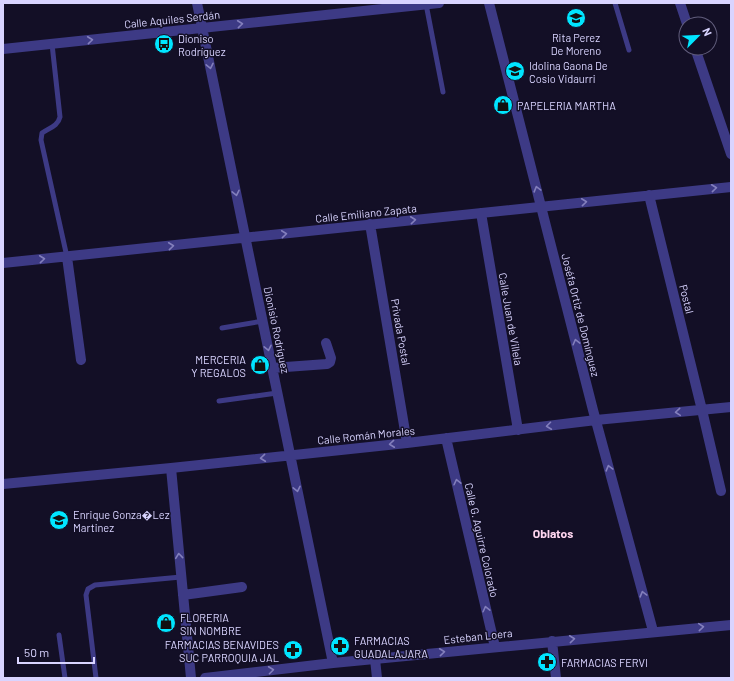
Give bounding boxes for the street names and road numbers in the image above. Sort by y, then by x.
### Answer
street label: Calle Aquiles Serdán [124,8,221,30]
street label: Calle Emiliano Zapata [315,201,417,225]
street label: Joséfa Ortiz de Domínguez [559,252,603,378]
street label: Calle Juan de Villela [496,272,526,366]
street label: Postal [677,283,697,315]
street label: Dionisio Rodríguez [261,286,293,375]
street label: Privada Postal [389,298,413,366]
street label: Calle Román Morales [317,423,415,447]
street label: Calle G. Aguirre Colorado [462,481,502,599]
street label: Esteban Loera [443,626,513,646]

